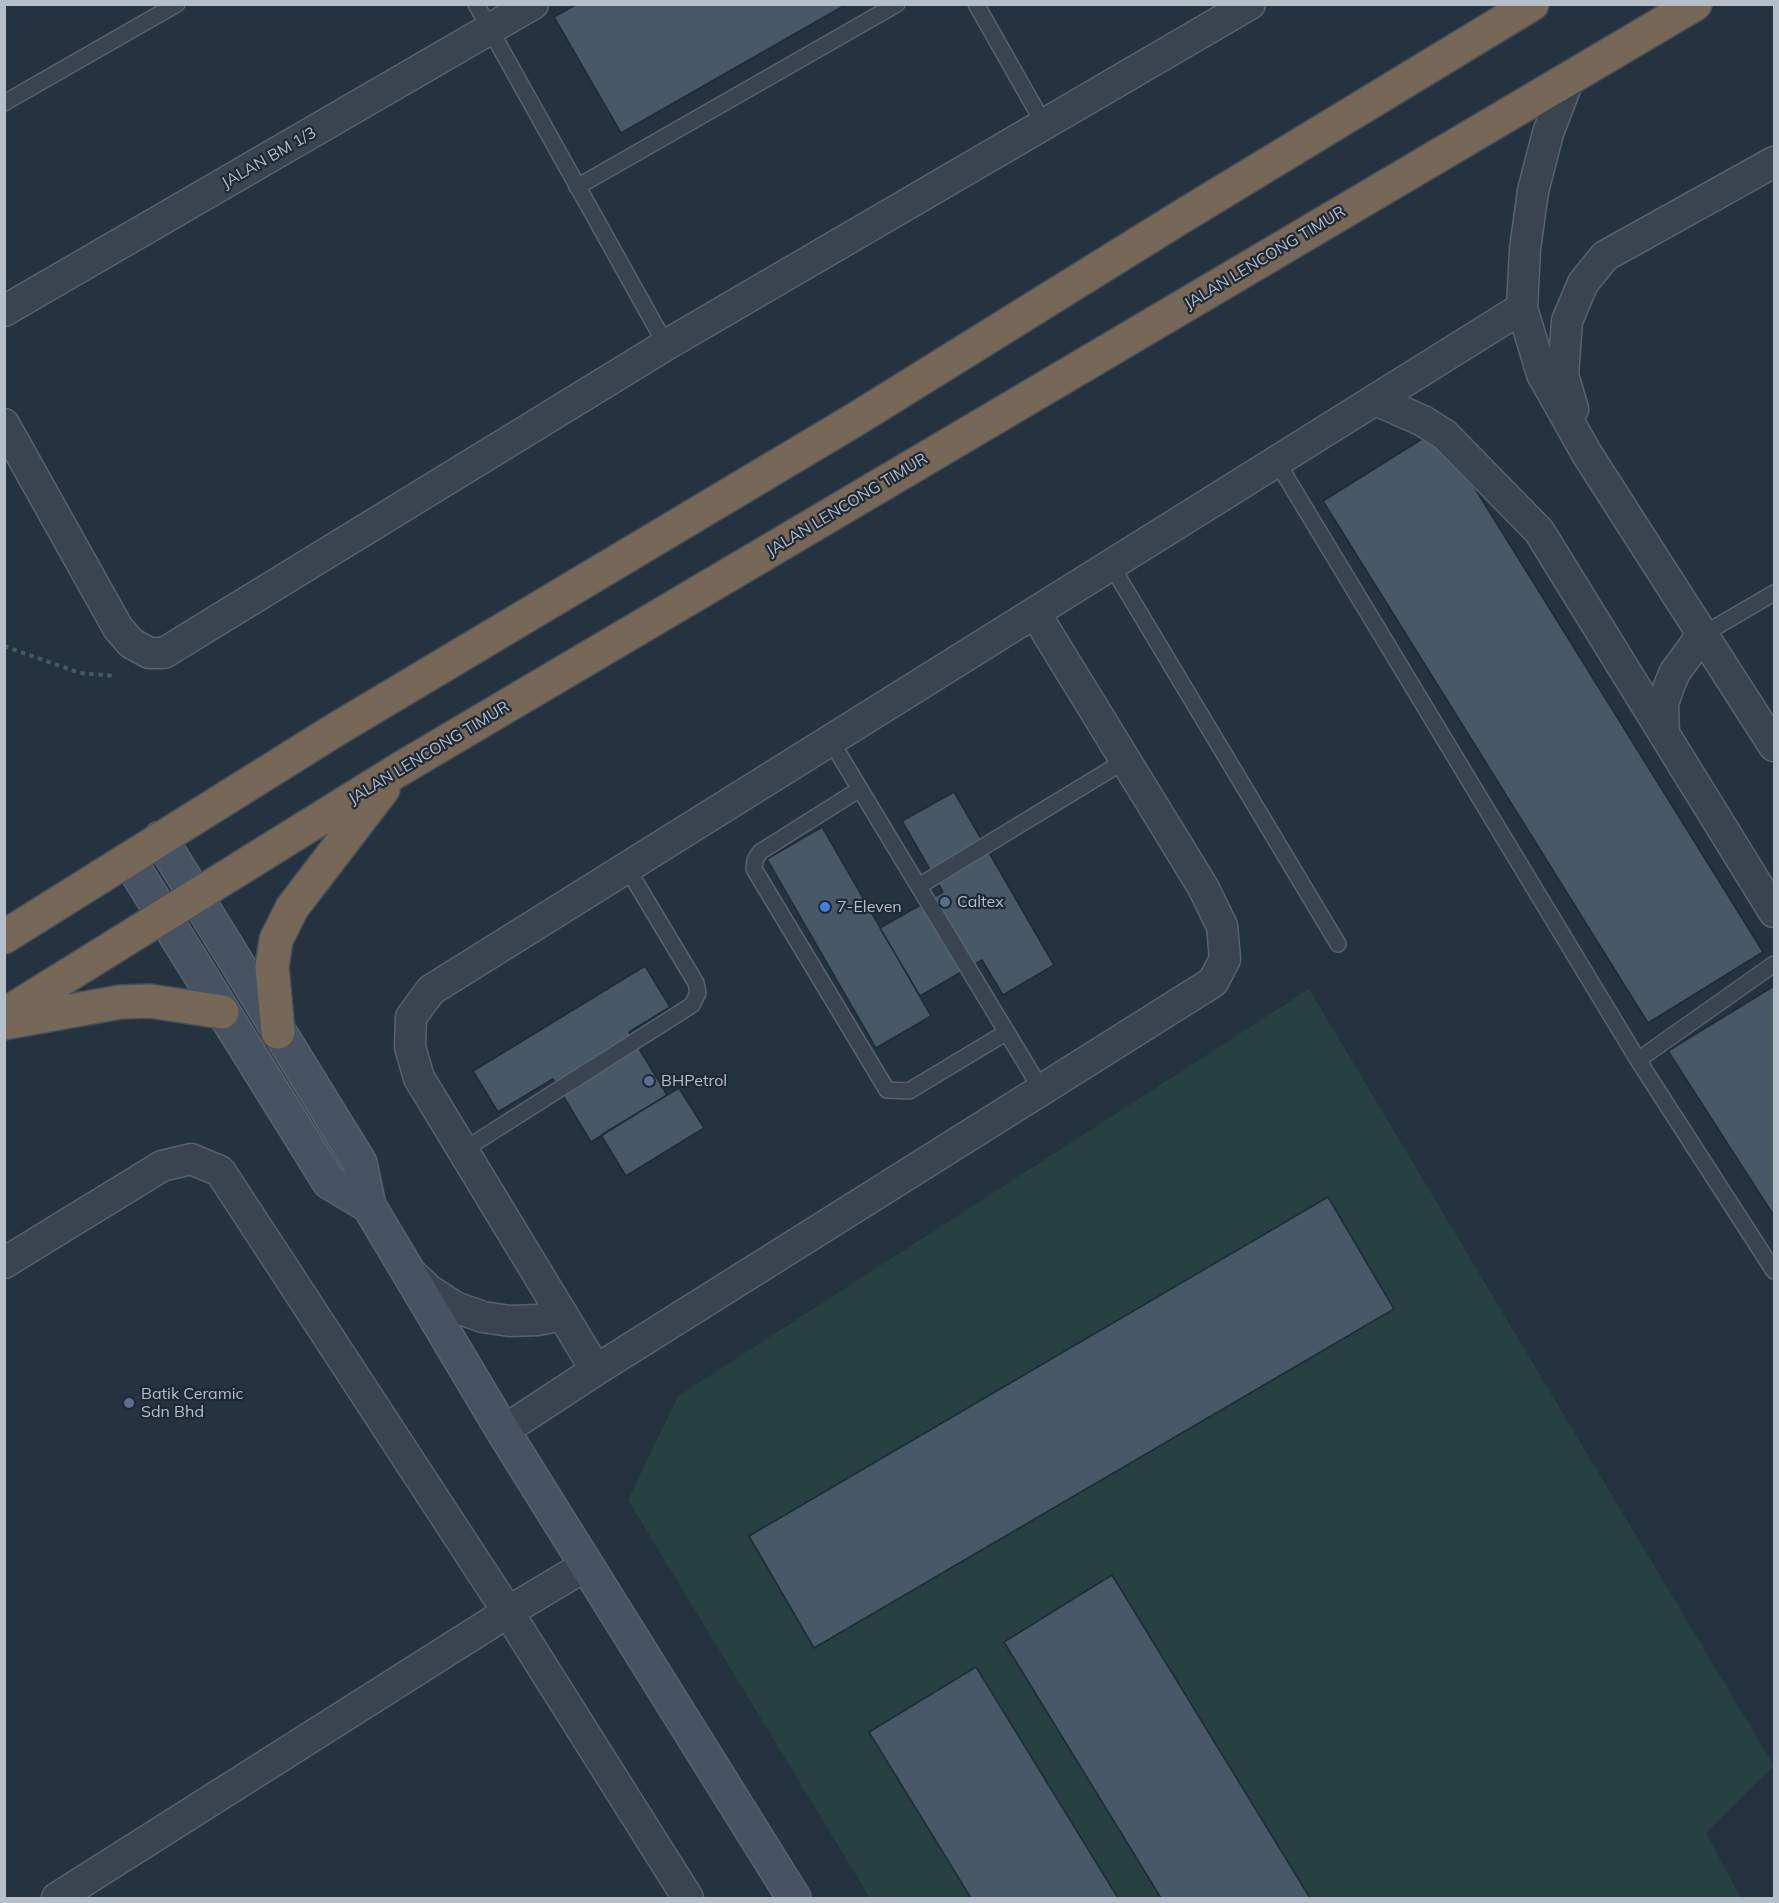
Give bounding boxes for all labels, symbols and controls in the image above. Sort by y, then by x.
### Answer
street label: JALAN BM 1/3 [218,123,320,193]
street label: JALAN LENCONG TIMUR [1181,202,1349,314]
street label: JALAN LENCONG TIMUR [763,449,931,561]
street label: JALAN LENCONG TIMUR [345,697,513,809]
place label: Caltex [957,892,1004,912]
marker: Caltex [938,895,952,909]
place label: 7-Eleven [837,897,902,917]
marker: 7-Eleven [818,900,832,914]
place label: BHPetrol [661,1071,727,1091]
marker: BHPetrol [642,1074,656,1088]
place label: Batik Ceramic Sdn Bhd [141,1384,243,1422]
marker: Batik Ceramic Sdn Bhd [122,1396,136,1410]

